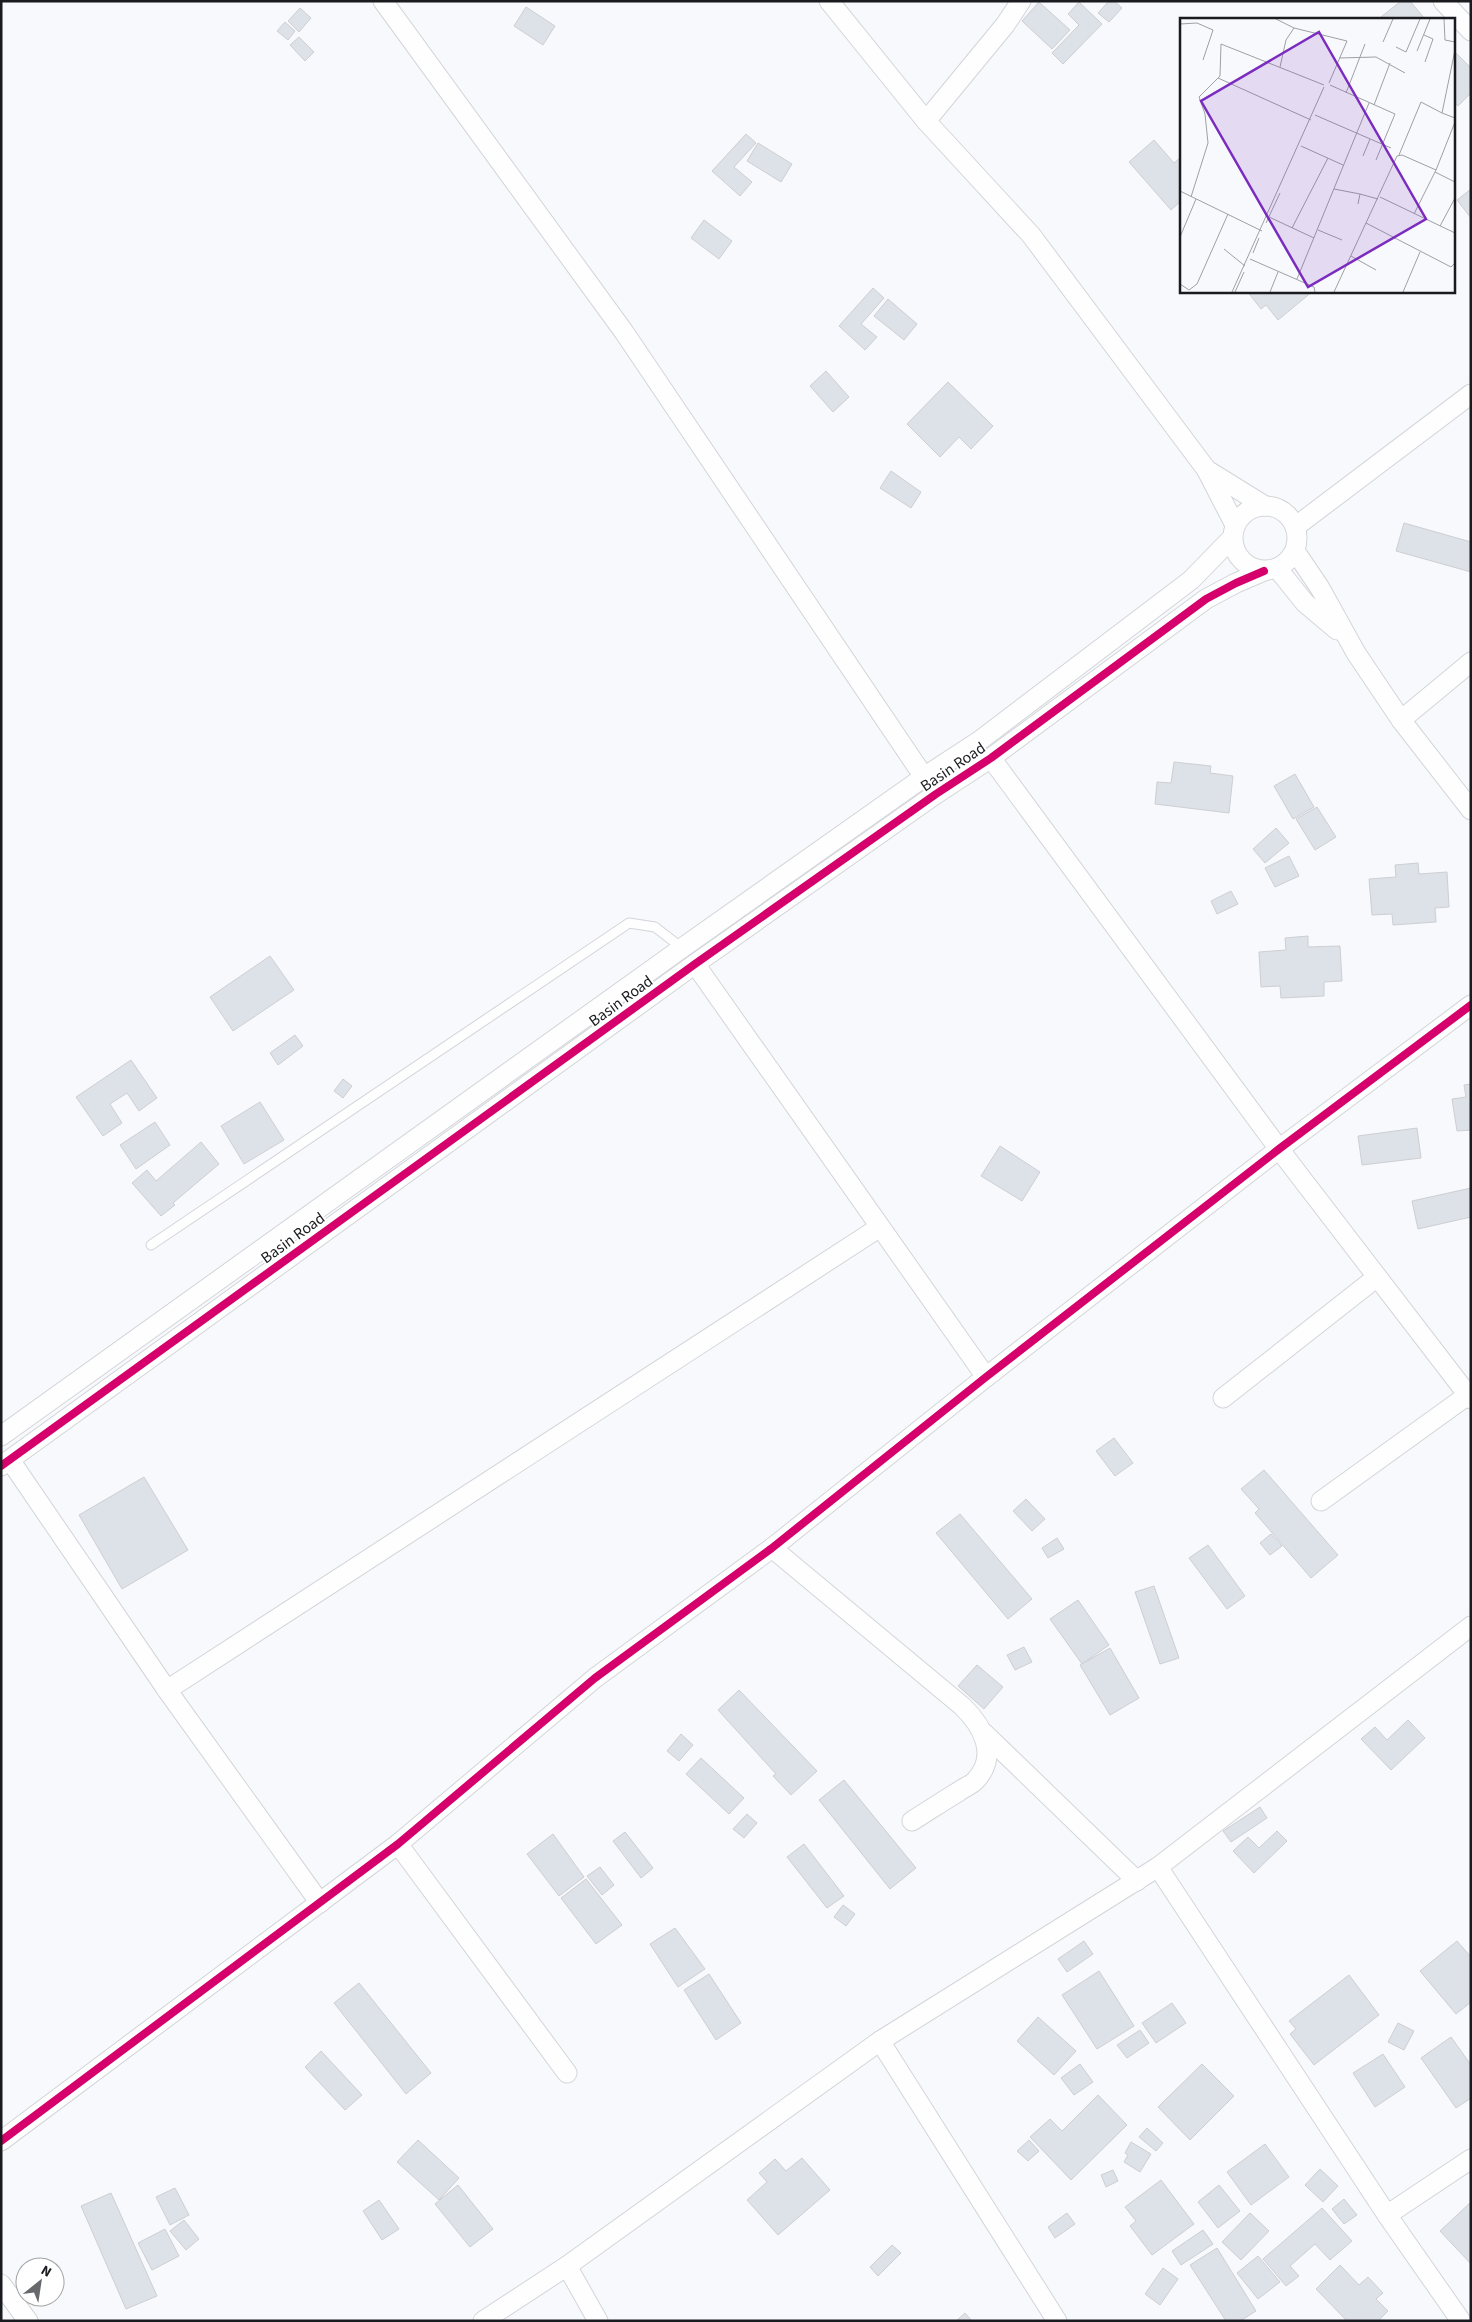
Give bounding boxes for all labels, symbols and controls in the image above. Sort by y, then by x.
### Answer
inset map [1180,18,1454,292]
street label: Basin Road [916,737,990,797]
street label: Basin Road [584,970,658,1032]
street label: Basin Road [256,1207,330,1269]
north arrow [15,2257,65,2307]
text: N [37,2261,55,2283]

